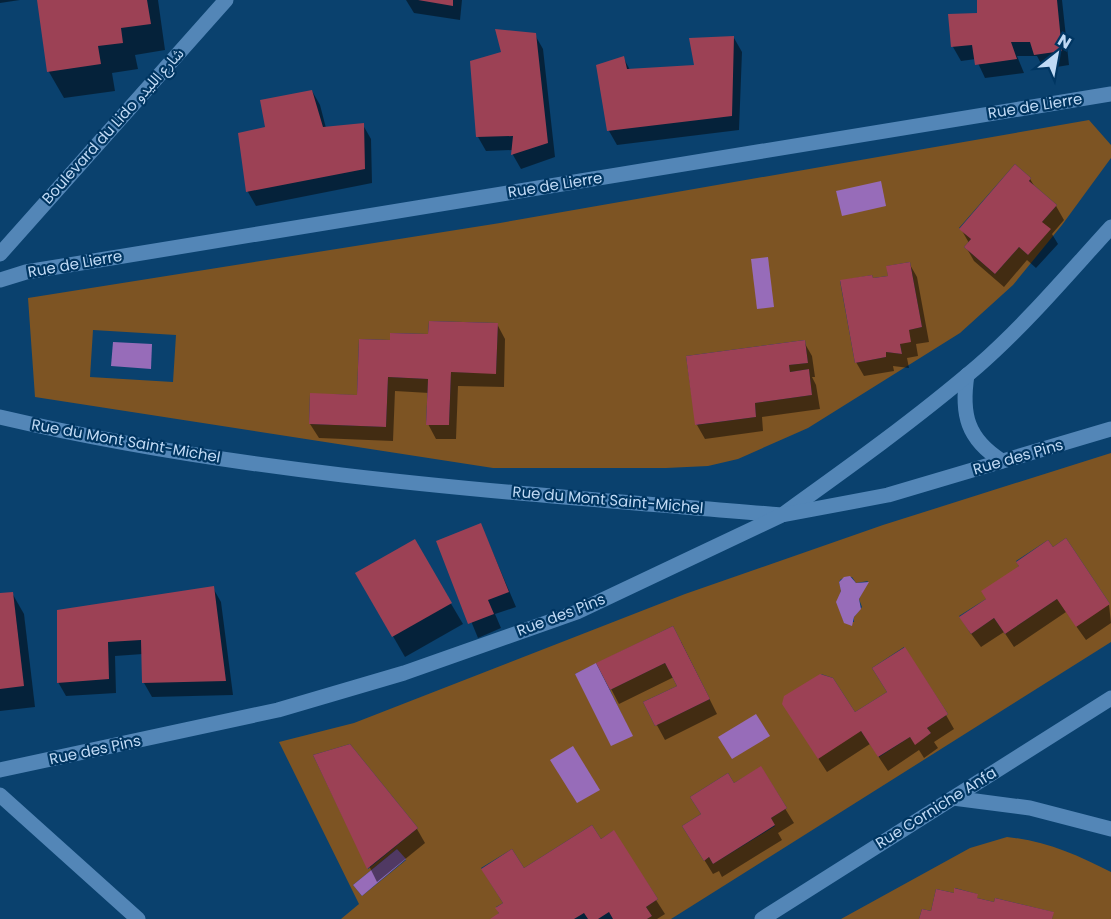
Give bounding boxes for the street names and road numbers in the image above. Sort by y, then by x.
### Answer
street label: Boulevard du Lido شارع الليدو [37,43,190,209]
street label: Rue de Lierre [986,88,1084,123]
street label: Rue de Lierre [506,167,604,202]
street label: Rue de Lierre [26,245,124,282]
street label: Rue du Mont Saint-Michel [30,414,222,467]
street label: Rue des Pins [970,434,1066,479]
street label: Rue du Mont Saint-Michel [512,481,704,518]
street label: Rue des Pins [514,588,608,641]
street label: Rue des Pins [47,730,143,769]
street label: Rue Corniche Anfa [871,762,1000,853]

